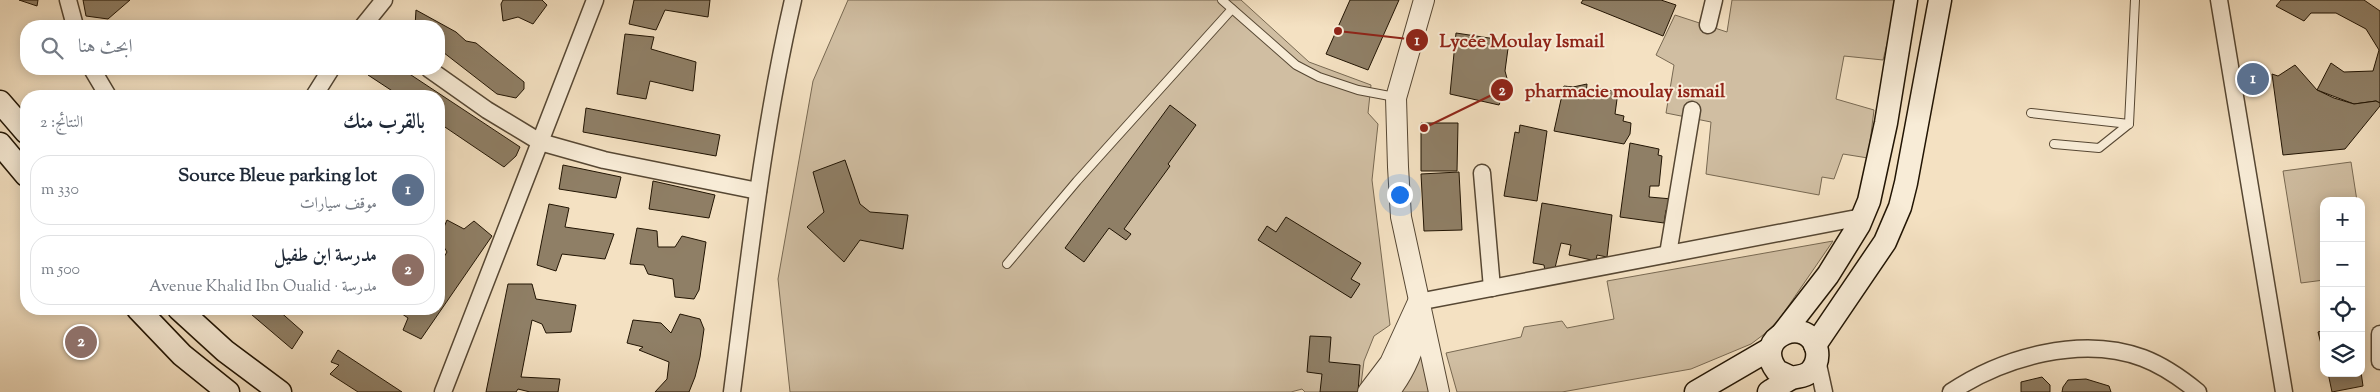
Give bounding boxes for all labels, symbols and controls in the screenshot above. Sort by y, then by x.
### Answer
search box [20,20,445,75]
callout: Lycée Moulay Ismail [1405,23,1615,57]
text: Lycée Moulay Ismail [1439,29,1605,56]
text: 1 [1414,31,1420,52]
icon: search [38,34,66,62]
text: ابحث هنا [78,34,133,61]
pin: 1 [2237,60,2269,98]
callout: pharmacie moulay ismail [1489,73,1735,107]
text: pharmacie moulay ismail [1525,79,1726,106]
text: 2 [1498,81,1506,102]
text: بالقرب منك [343,108,425,138]
text: النتائج: 2 [40,112,83,135]
text: Source Bleue parking lot [178,163,377,190]
text: 330 m [41,179,79,202]
text: 1 [405,179,411,202]
your location [1387,182,1413,208]
text: موقف سيارات [300,193,377,216]
map controls [2320,197,2365,377]
button: + [2320,197,2365,242]
button: − [2320,242,2365,287]
text: مدرسة ابن طفيل [274,243,377,270]
text: 500 m [41,259,80,282]
text: 2 [404,259,412,282]
text: مدرسة · Avenue Khalid Ibn Oualid [149,276,377,299]
button: locate [2320,287,2365,332]
pin: 2 [65,323,97,361]
button: layers [2320,332,2365,377]

